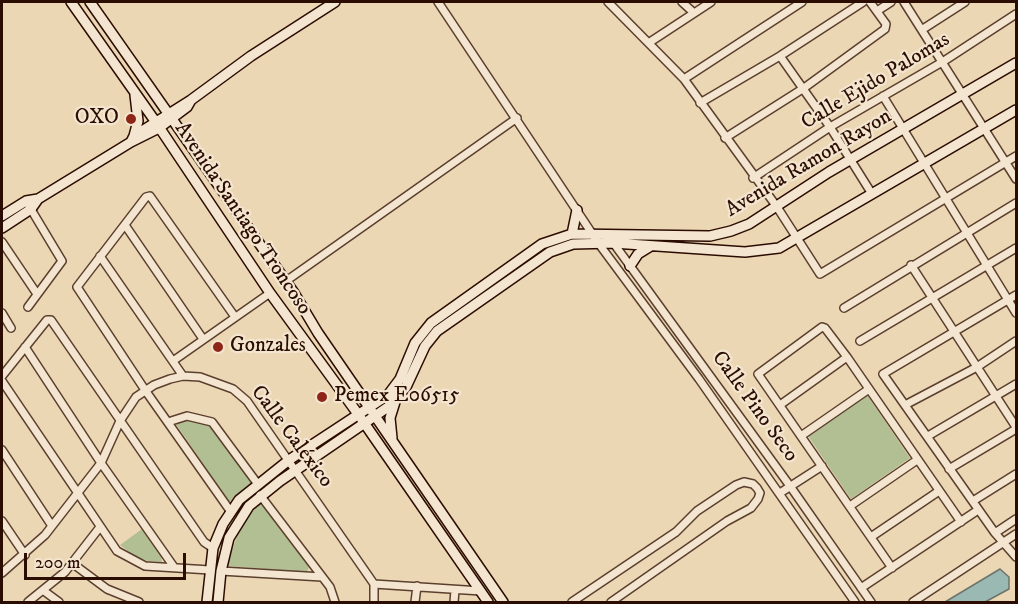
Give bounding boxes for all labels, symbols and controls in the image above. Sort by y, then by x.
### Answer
street label: Calle Ejido Palomas [797,28,955,136]
street label: Avenida Ramon Rayon [721,104,897,224]
place label: OXO [75,106,119,132]
marker: OXO [124,112,138,126]
street label: Avenida Santiago Troncoso [168,118,316,320]
place label: Gonzales [230,334,306,360]
marker: Gonzales [211,340,225,354]
street label: Calle Pino Seco [705,347,803,467]
street label: Calle Caléxico [244,381,338,493]
place label: Pemex E06515 [334,384,459,410]
marker: Pemex E06515 [315,390,329,404]
scale bar [27,541,189,579]
text: 200 m [35,552,81,574]

